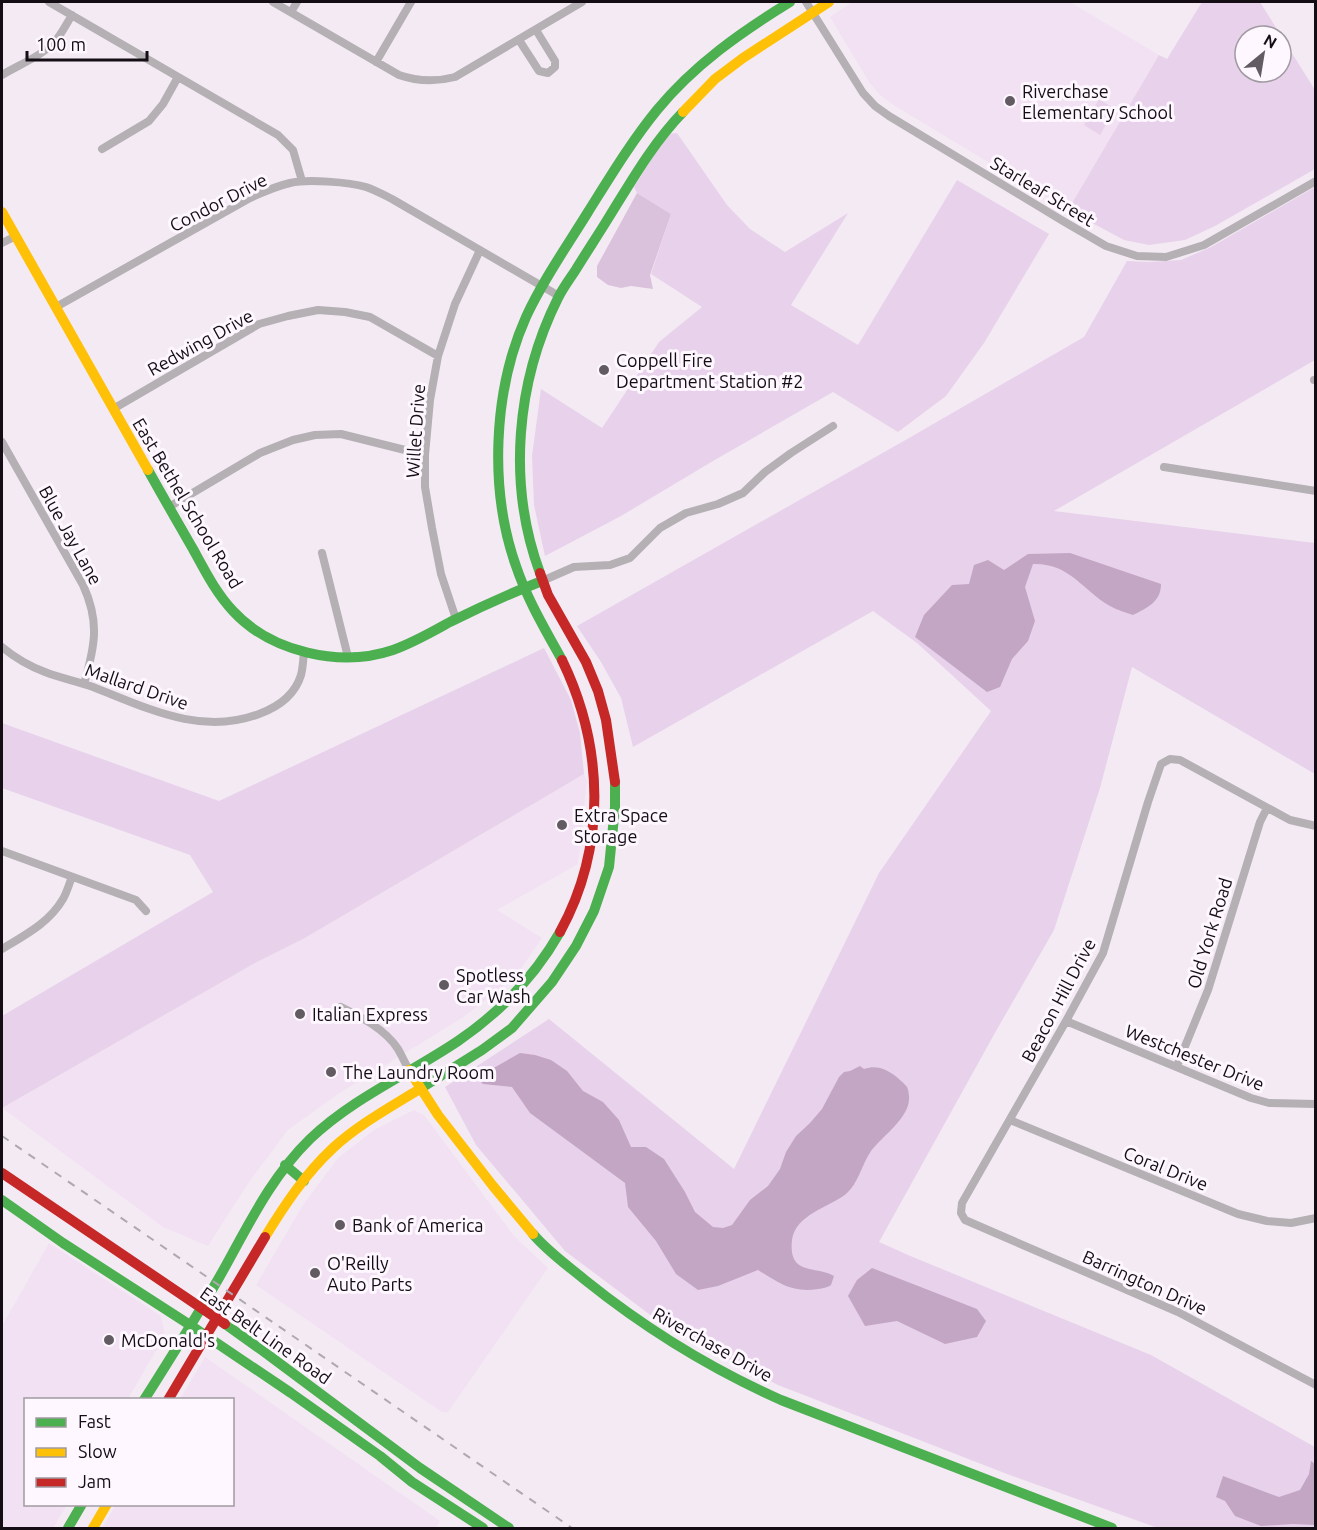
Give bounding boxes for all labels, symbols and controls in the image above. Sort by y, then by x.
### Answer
scale bar [27,24,147,62]
north arrow [1233,24,1293,84]
text: N [1261,30,1280,52]
text: 100 m [36,34,86,54]
place label: Riverchase Elementary School [1022,81,1173,122]
marker: Riverchase Elementary School [1003,94,1017,108]
street label: Starleaf Street [987,152,1099,230]
street label: Condor Drive [166,169,270,235]
street label: Redwing Drive [144,305,256,379]
place label: Coppell Fire Department Station #2 [616,350,803,391]
marker: Coppell Fire Department Station #2 [597,363,611,377]
street label: Willet Drive [402,383,428,479]
street label: East Bethel School Road [129,414,247,592]
street label: Blue Jay Lane [36,482,106,588]
street label: Mallard Drive [83,659,191,713]
place label: Extra Space Storage [574,805,668,846]
marker: Extra Space Storage [555,818,569,832]
street label: Old York Road [1183,875,1235,991]
street label: Beacon Hill Drive [1017,935,1099,1065]
place label: Spotless Car Wash [456,965,531,1006]
marker: Spotless Car Wash [437,978,451,992]
place label: Italian Express [312,1004,428,1024]
marker: Italian Express [293,1007,307,1021]
street label: Westchester Drive [1123,1020,1267,1094]
place label: The Laundry Room [343,1062,495,1082]
marker: The Laundry Room [324,1065,338,1079]
street label: Coral Drive [1121,1142,1211,1194]
place label: Bank of America [352,1215,484,1235]
marker: Bank of America [333,1218,347,1232]
street label: Barrington Drive [1080,1246,1210,1318]
place label: O'Reilly Auto Parts [327,1253,412,1294]
marker: O'Reilly Auto Parts [308,1266,322,1280]
street label: East Belt Line Road [197,1282,335,1388]
street label: Riverchase Drive [650,1303,776,1385]
place label: McDonald's [121,1330,215,1350]
marker: McDonald's [102,1333,116,1347]
legend [24,1398,234,1506]
text: Fast [78,1411,111,1431]
text: Slow [78,1441,117,1461]
text: Jam [78,1471,112,1491]

